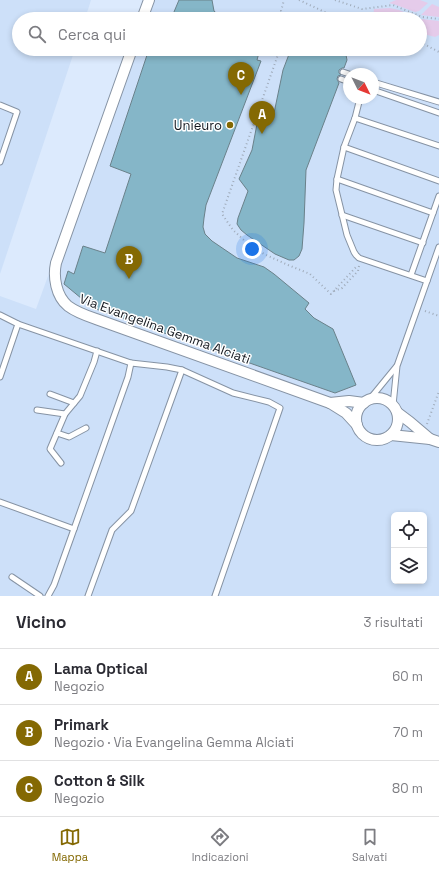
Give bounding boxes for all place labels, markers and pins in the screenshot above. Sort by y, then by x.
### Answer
pin: C [228,62,254,95]
pin: A [249,101,275,134]
place label: Unieuro [174,117,222,134]
marker: Unieuro [225,120,235,130]
pin: B [116,246,142,279]

